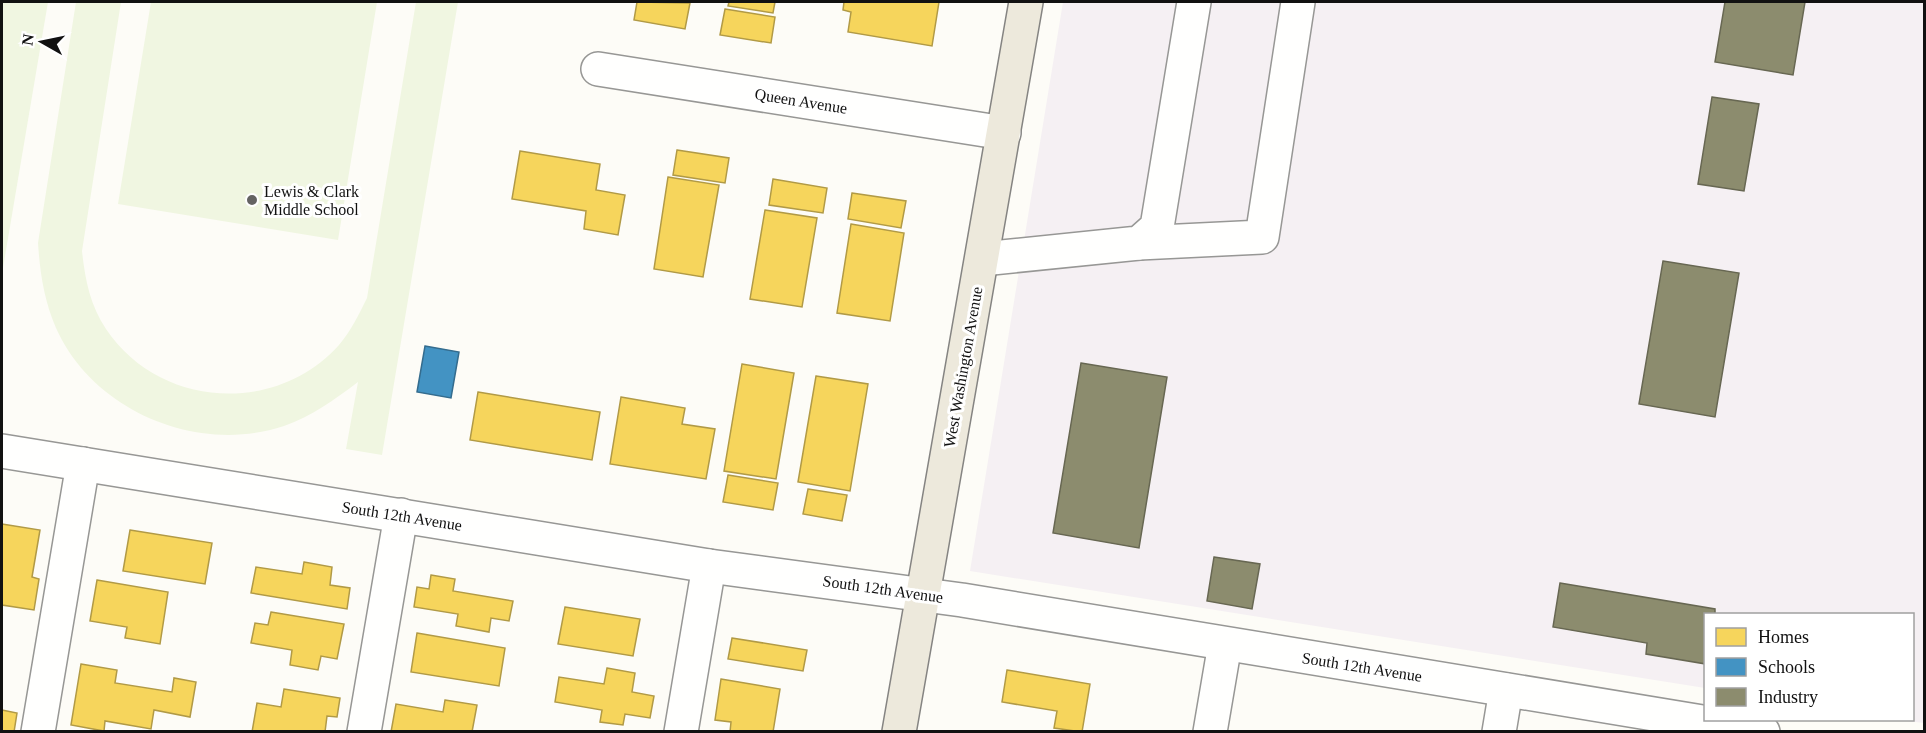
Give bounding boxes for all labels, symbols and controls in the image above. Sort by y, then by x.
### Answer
north arrow [12,12,72,72]
text: N [18,32,37,47]
street label: Queen Avenue [754,85,848,117]
place label: Lewis & Clark Middle School [264,183,359,218]
marker: Lewis & Clark Middle School [245,193,259,207]
street label: West Washington Avenue [940,285,987,449]
street label: South 12th Avenue [341,498,463,534]
street label: South 12th Avenue [822,572,944,606]
legend [1704,613,1914,721]
text: Homes [1758,627,1809,647]
street label: South 12th Avenue [1301,649,1423,685]
text: Schools [1758,657,1815,677]
text: Industry [1758,687,1818,707]

